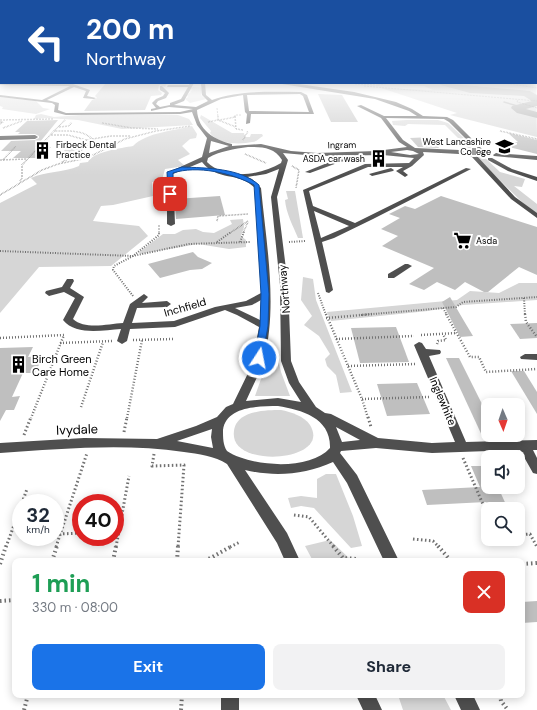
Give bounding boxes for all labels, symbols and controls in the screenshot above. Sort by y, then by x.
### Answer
text: 200 m [86,11,174,48]
icon: left [20,16,72,68]
text: Northway [86,47,166,71]
place label: West Lancashire College [422,136,491,158]
school or university icon: West Lancashire College [494,137,514,157]
place label: Firbeck Dental Practice [56,139,116,161]
street label: Ingram [328,139,356,151]
building icon: Firbeck Dental Practice [33,140,53,160]
building icon: ASDA car wash [368,149,388,169]
place label: ASDA car wash [303,153,365,165]
pin [153,177,187,211]
icon: arrive [159,183,181,205]
supermarket icon: Asda [453,231,473,251]
place label: Asda [476,235,497,247]
street label: Northway [275,264,293,314]
street label: Inchfield [162,294,208,320]
position arrow [238,337,280,379]
place label: Birch Green Care Home [32,352,92,379]
building icon: Birch Green Care Home [9,355,29,375]
street label: Inglewhite [427,375,459,427]
north arrow [481,398,525,442]
map controls [481,398,525,546]
street label: Ivydale [56,420,98,439]
button: sound [481,450,525,494]
speed limit sign: 40 [72,494,124,546]
text: 32 [26,502,50,528]
button: search [481,502,525,546]
text: km/h [26,523,50,536]
text: 1 min [32,568,90,599]
button: close [463,571,505,613]
text: 330 m · 08:00 [32,599,118,616]
button: Exit [32,644,265,690]
button: Share [273,644,505,690]

